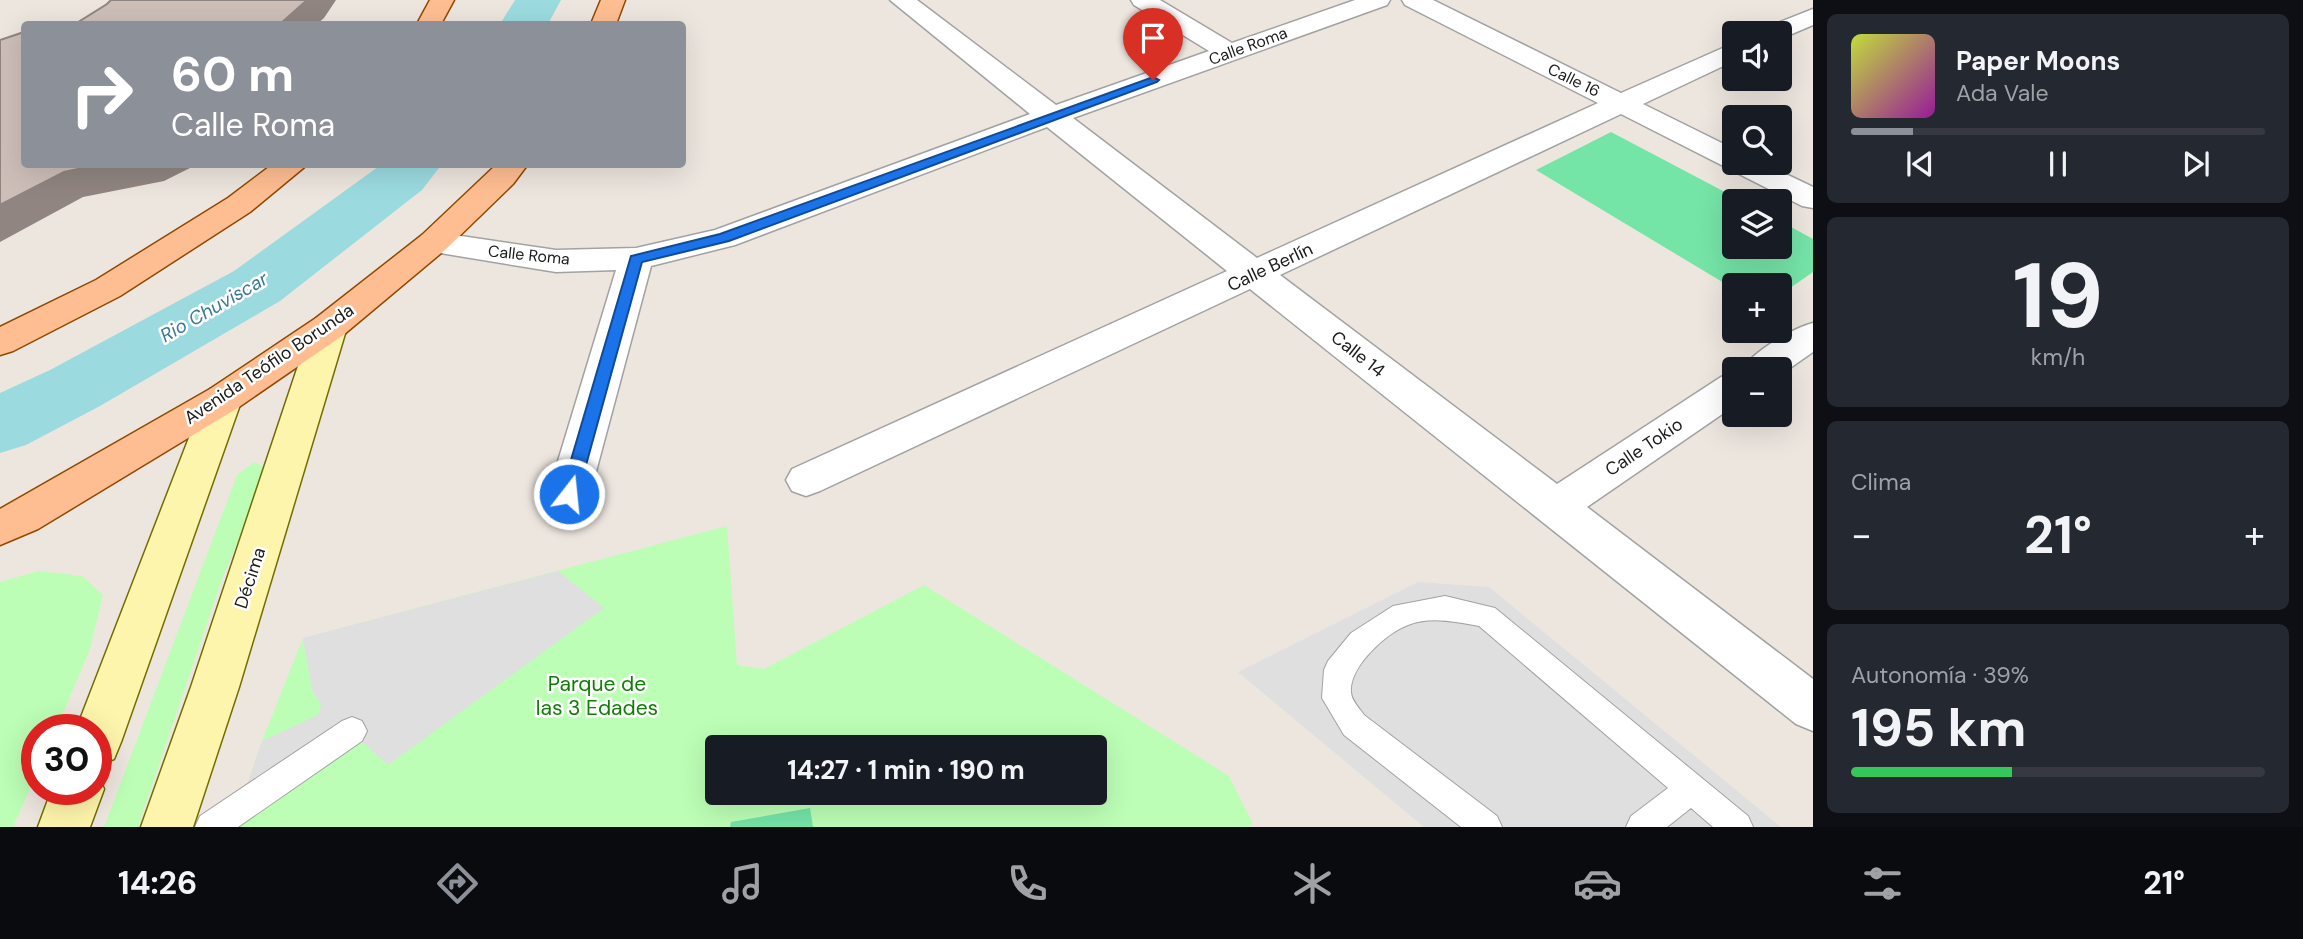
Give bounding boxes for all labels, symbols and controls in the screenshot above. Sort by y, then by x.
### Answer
pin [1123,8,1183,80]
icon: arrive [1134,19,1172,57]
map controls [1722,21,1792,427]
button: sound [1722,21,1792,91]
street label: Calle Roma [1206,22,1290,70]
text: 60 m [171,42,294,106]
text: Paper Moons [1956,44,2120,78]
icon: right [56,49,147,140]
street label: Calle 16 [1544,58,1604,102]
text: Ada Vale [1956,78,2049,108]
text: Calle Roma [171,104,335,146]
button: search [1722,105,1792,175]
icon: previous [1901,145,1939,183]
icon: pause [2039,145,2077,183]
icon: next [2177,145,2215,183]
button: layers [1722,189,1792,259]
street label: Calle Berlín [1223,237,1317,297]
text: 19 [2013,237,2103,355]
street label: Calle Roma [487,240,571,270]
water label: Rio Chuviscar [156,266,273,348]
button: + [1722,273,1792,343]
street label: Avenida Teófilo Borunda [180,298,358,430]
street label: Calle 14 [1326,325,1390,383]
text: km/h [2031,342,2085,372]
button: − [1722,357,1792,427]
street label: Calle Tokio [1600,412,1688,482]
position arrow [532,457,606,531]
text: Clima [1851,467,1911,497]
text: 21° [2024,501,2092,569]
text: − [1851,510,1872,560]
text: + [2244,510,2265,560]
street label: Décima [229,544,271,612]
text: Autonomía · 39% [1851,660,2029,690]
park label: Parque de las 3 Edades [536,670,658,722]
text: 195 km [1851,694,2027,762]
speed limit sign: 30 [21,714,112,805]
text: 14:27 · 1 min · 190 m [787,753,1025,787]
icon: directions [433,859,482,908]
icon: music [718,859,767,908]
icon: phone [1003,859,1052,908]
icon: climate [1288,859,1337,908]
icon: car [1573,859,1622,908]
icon: filters [1858,859,1907,908]
text: 14:26 [118,862,197,904]
text: 21° [2143,862,2185,904]

